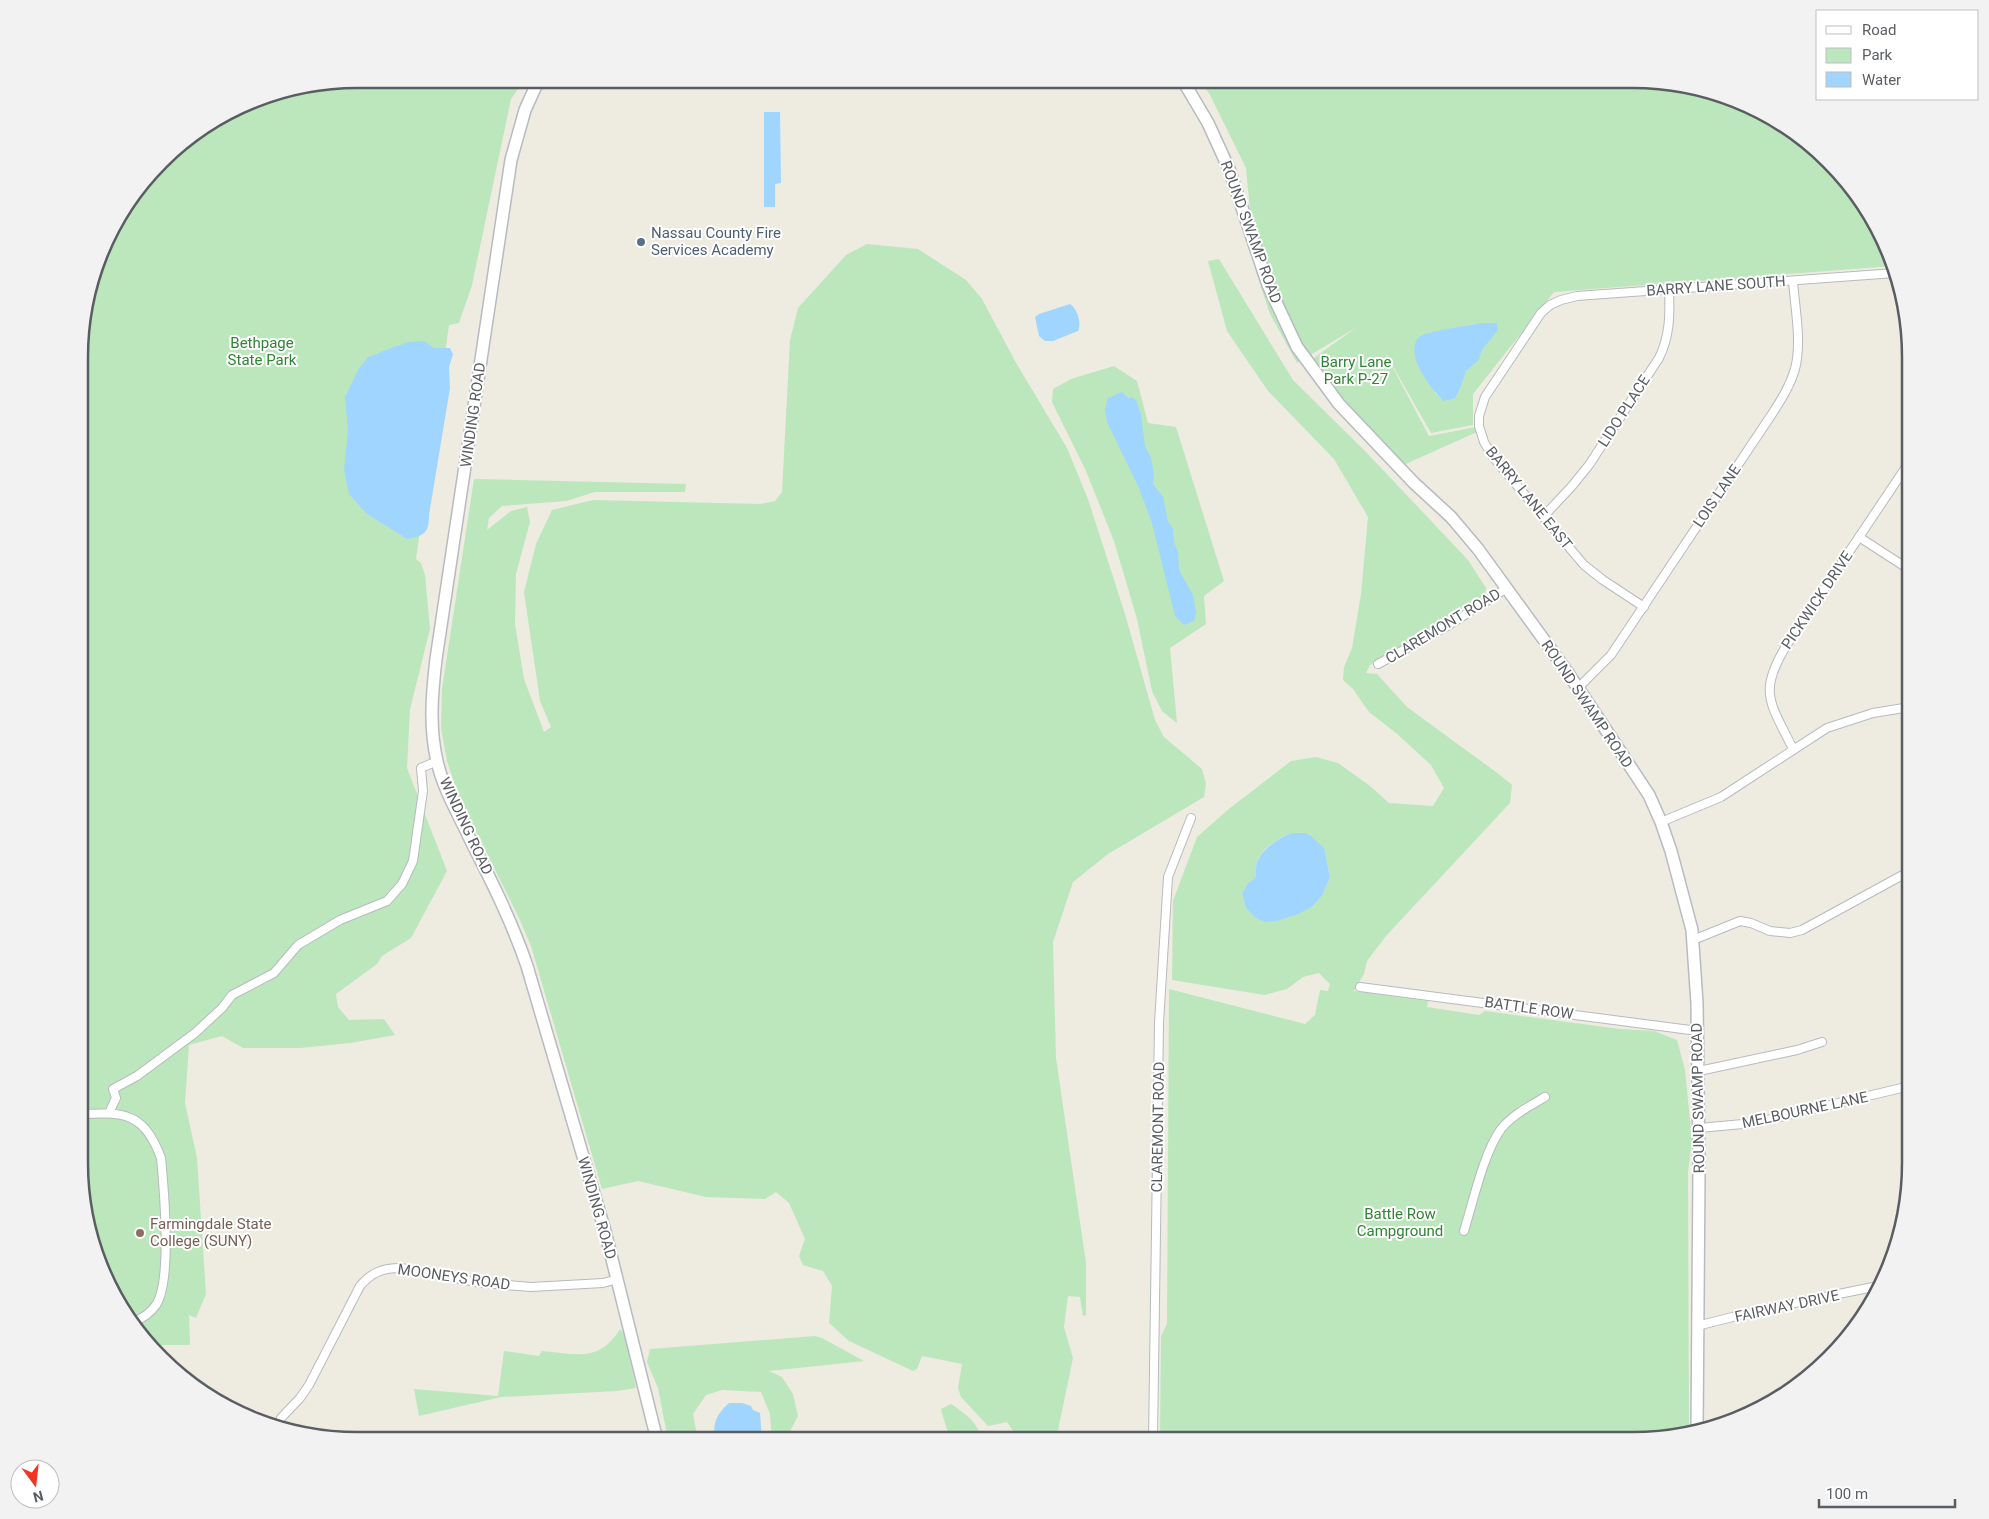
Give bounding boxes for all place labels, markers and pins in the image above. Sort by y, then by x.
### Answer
place label: Nassau County Fire Services Academy [651,224,781,259]
marker: Nassau County Fire Services Academy [635,236,647,248]
place label: Farmingdale State College (SUNY) [150,1215,272,1250]
marker: Farmingdale State College (SUNY) [134,1227,146,1239]

